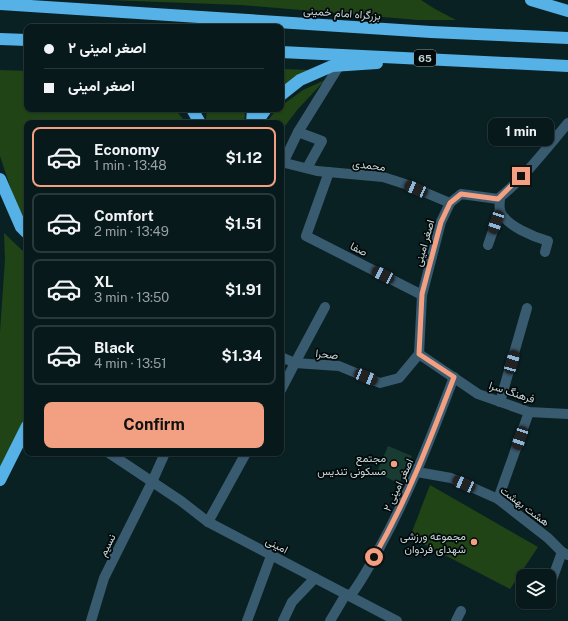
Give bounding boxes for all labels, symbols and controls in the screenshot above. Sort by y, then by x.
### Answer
street label: بزرگراه امام خمینی [303,4,381,24]
text: ۲ اصغر امینی [68,39,146,56]
road number: 65 [414,50,436,66]
text: اصغر امینی [68,77,135,94]
callout: 1 min [488,118,554,146]
text: 1 min [505,124,537,139]
icon: car [46,139,82,175]
text: Economy [94,141,159,158]
text: $1.12 [225,149,262,166]
street label: محمدی [352,157,386,174]
text: 1 min · 13:48 [94,158,167,173]
route end [512,167,530,185]
car [403,179,429,199]
icon: car [46,205,82,241]
text: Comfort [94,207,154,224]
car [486,209,506,235]
text: $1.51 [225,215,262,232]
street label: اصغر امینی [412,218,437,268]
text: 2 min · 13:49 [94,224,169,239]
street label: صفا [348,240,370,258]
car [370,264,396,286]
icon: car [46,271,82,307]
text: XL [94,273,113,290]
text: $1.91 [225,281,262,298]
text: 3 min · 13:50 [94,290,169,305]
icon: car [46,337,82,373]
text: Black [94,339,134,356]
text: $1.34 [222,347,262,364]
street label: صحرا [315,347,339,362]
car [503,349,521,375]
text: 4 min · 13:51 [94,356,167,371]
car [353,367,379,387]
street label: فرهنگ سرا [487,379,536,406]
button: Confirm [44,402,264,448]
car [510,425,530,451]
place label: مجتمع مسکونی تندیس [317,452,386,478]
street label: ۲ اصغر امینی [381,457,416,514]
marker: مجتمع مسکونی تندیس [389,459,399,469]
car [451,474,477,494]
street label: هشت بهشت [498,484,552,529]
place label: مجموعه ورزشی شهدای فردوان [400,530,466,556]
street label: نسیم [96,532,119,559]
street label: امینی [263,534,290,557]
marker: مجموعه ورزشی شهدای فردوان [469,537,479,547]
route start [365,548,383,566]
map controls [516,569,556,609]
button: layers [516,569,556,609]

